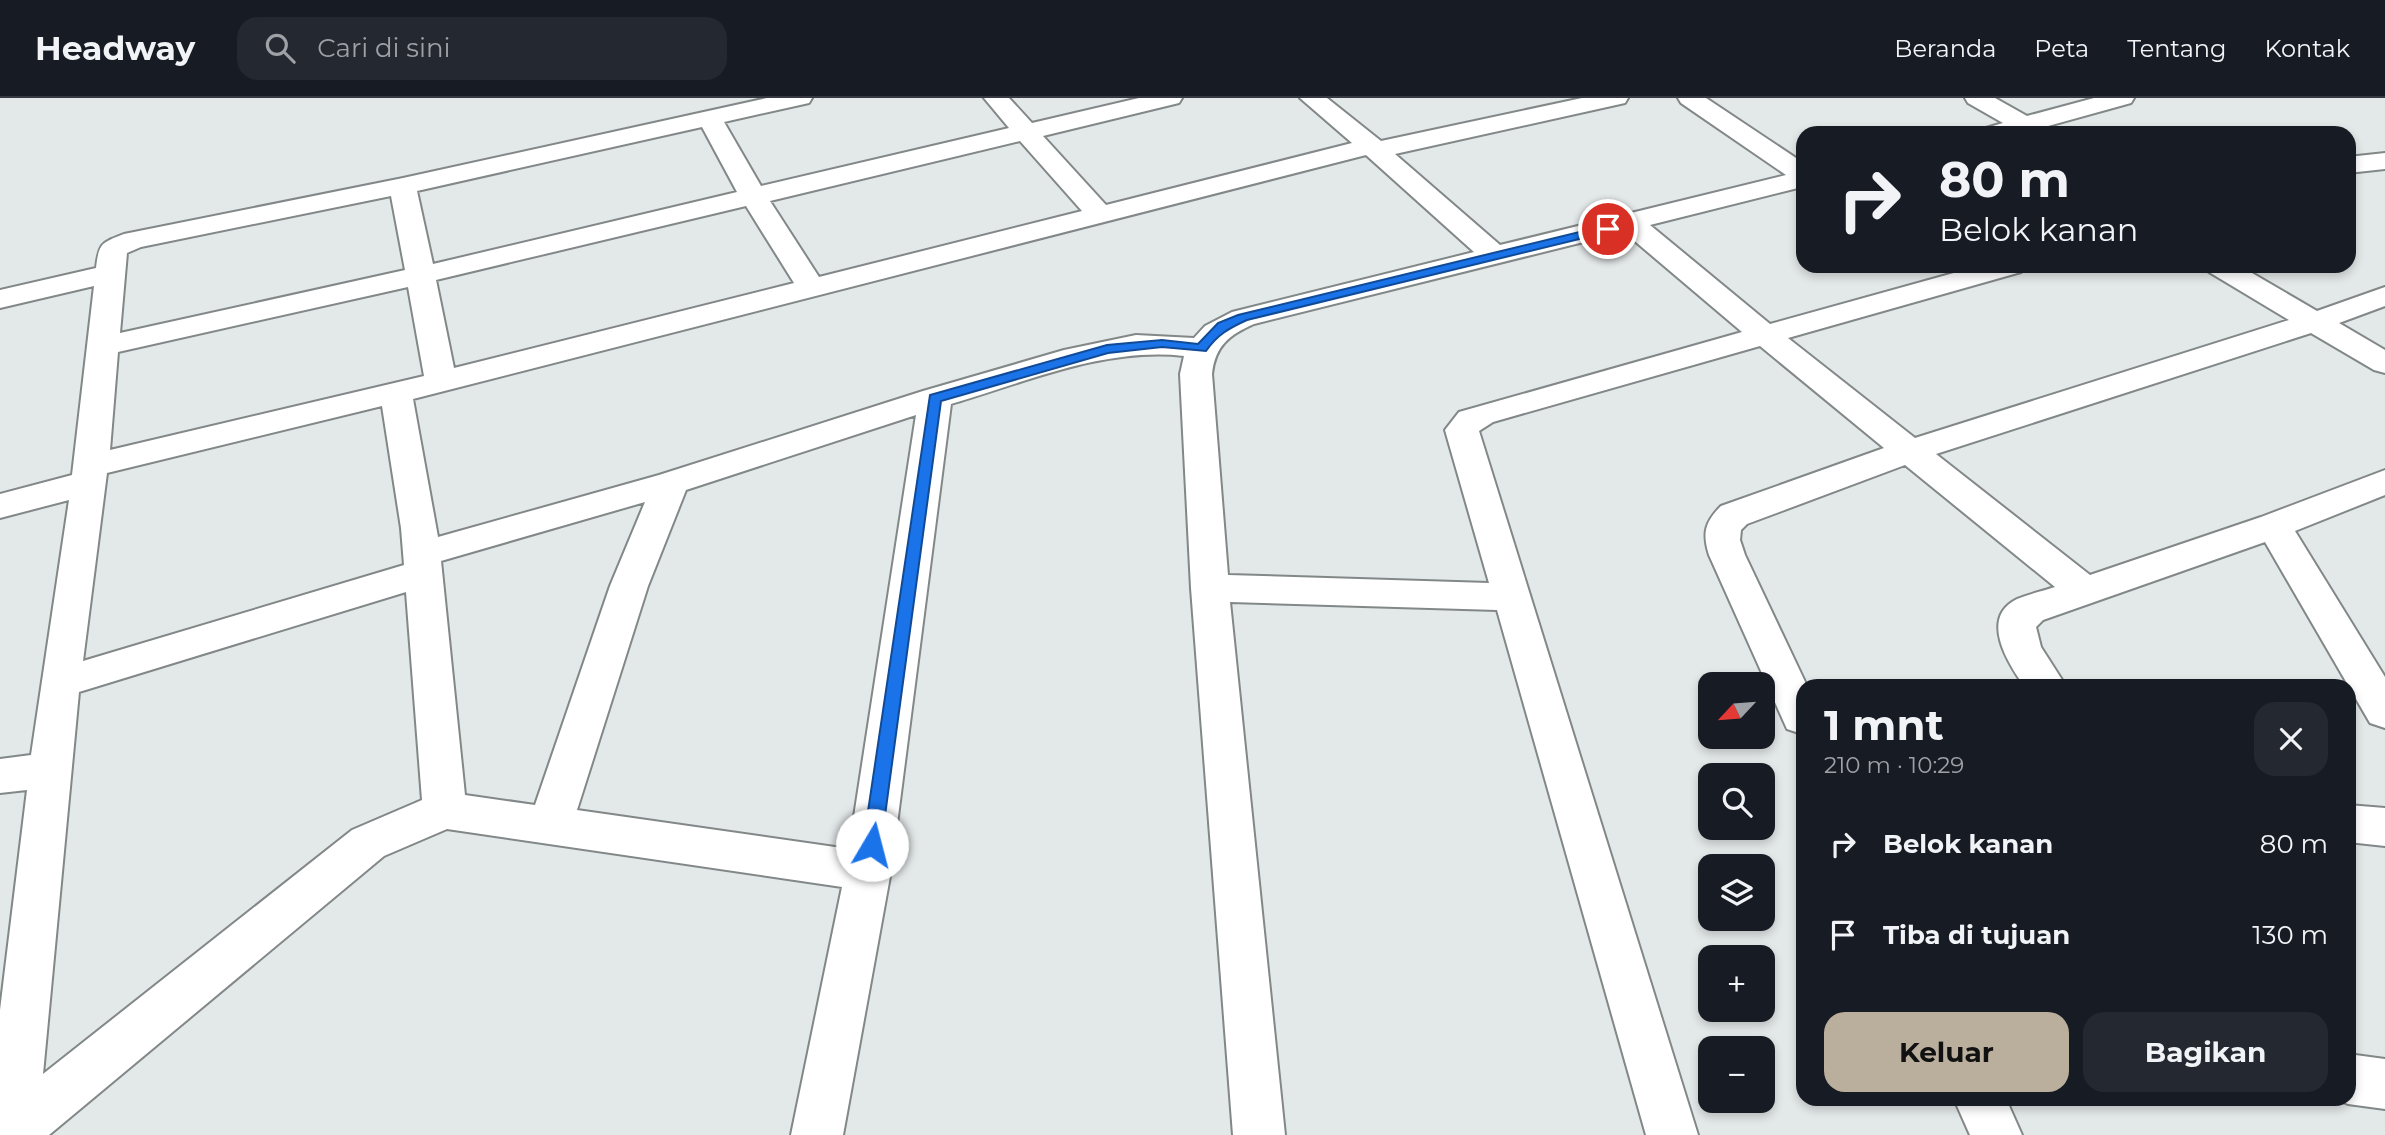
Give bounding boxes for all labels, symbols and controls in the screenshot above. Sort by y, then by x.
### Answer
search box [237,17,727,80]
text: Headway [35,28,195,68]
icon: search [261,29,299,67]
text: Cari di sini [317,32,451,64]
text: Beranda [1894,34,1996,63]
text: Peta [2034,34,2089,63]
text: Tentang [2127,34,2226,63]
text: Kontak [2264,34,2350,63]
text: 80 m [1939,150,2070,209]
icon: right [1824,154,1915,245]
pin [1578,199,1638,259]
icon: arrive [1589,210,1627,248]
text: Belok kanan [1939,210,2139,249]
north arrow [1698,672,1774,749]
map controls [1698,672,1775,1113]
text: 1 mnt [1824,699,1944,751]
button: close [2254,702,2328,776]
text: 210 m · 10:29 [1824,751,1964,779]
button: search [1698,763,1775,840]
position arrow [835,808,909,882]
icon: right [1824,825,1862,863]
text: Belok kanan [1883,828,2053,860]
text: 80 m [2260,828,2328,860]
button: layers [1698,854,1775,931]
icon: arrive [1824,916,1862,954]
text: Tiba di tujuan [1883,919,2070,951]
text: 130 m [2252,919,2328,951]
button: + [1698,945,1775,1022]
button: Keluar [1824,1012,2069,1092]
button: Bagikan [2083,1012,2328,1092]
button: − [1698,1036,1775,1113]

